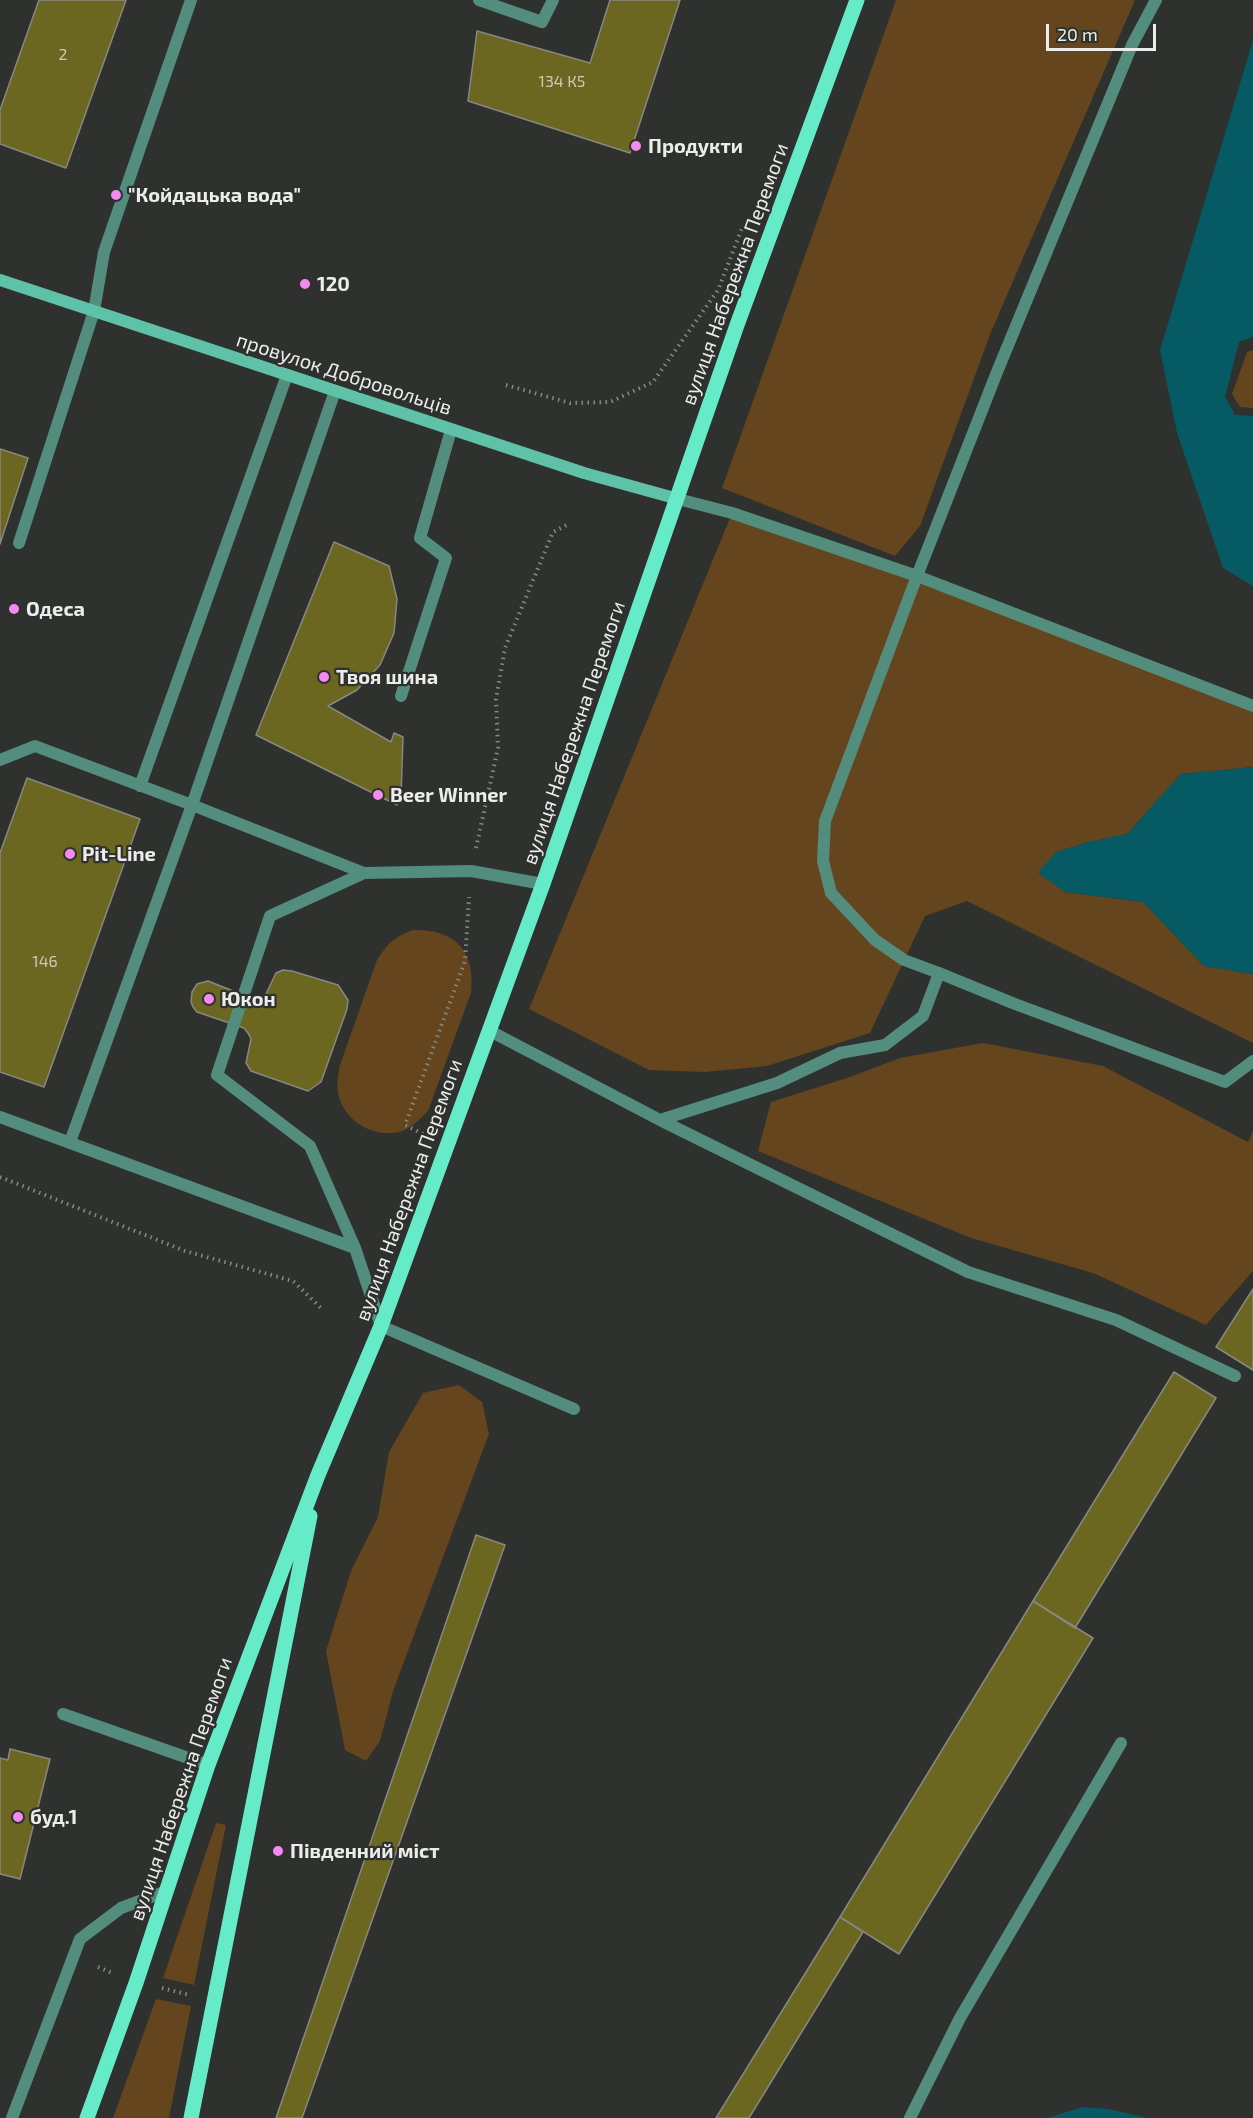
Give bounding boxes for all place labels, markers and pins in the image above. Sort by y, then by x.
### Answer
place label: Продукти [648,134,743,158]
marker: Продукти [629,139,643,153]
place label: "Койдацька вода" [128,183,301,207]
marker: "Койдацька вода" [109,188,123,202]
place label: 120 [317,272,350,296]
marker: 120 [298,277,312,291]
place label: Одеса [26,597,85,621]
marker: Одеса [7,602,21,616]
place label: Твоя шина [336,665,438,689]
marker: Твоя шина [317,670,331,684]
place label: Beer Winner [390,783,507,807]
marker: Beer Winner [371,788,385,802]
place label: Pit-Line [82,842,156,866]
marker: Pit-Line [63,847,77,861]
place label: Юкон [221,987,276,1011]
marker: Юкон [202,992,216,1006]
place label: буд.1 [30,1805,77,1829]
marker: буд.1 [11,1810,25,1824]
place label: Південний міст [290,1839,439,1863]
marker: Південний міст [271,1844,285,1858]

